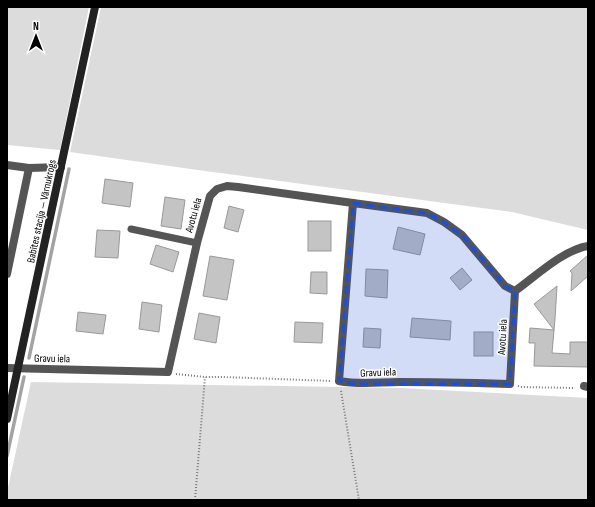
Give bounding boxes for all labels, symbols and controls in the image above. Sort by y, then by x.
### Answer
north arrow [16,16,56,56]
text: N [33,20,39,33]
street label: Babītes stacija — Vārnukrogs [24,158,59,264]
street label: Avotu iela [182,196,205,235]
street label: Avotu iela [495,319,510,356]
street label: Gravu iela [34,352,70,365]
street label: Gravu iela [360,365,396,380]

